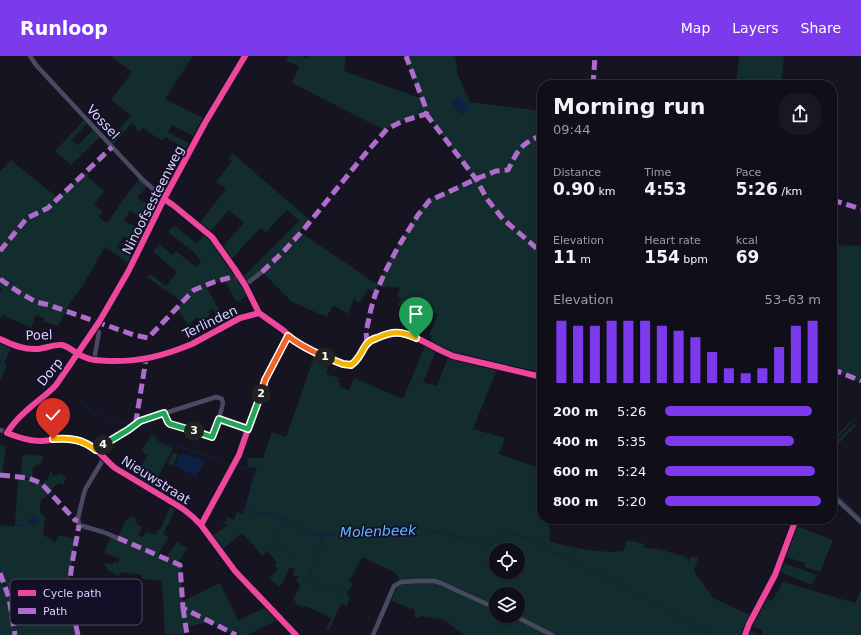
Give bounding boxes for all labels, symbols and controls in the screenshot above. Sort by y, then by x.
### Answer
text: Runloop [20,17,108,39]
text: Map [681,20,710,36]
text: Layers [732,20,779,36]
text: Share [801,20,841,36]
button: share [779,93,821,135]
text: Morning run [553,94,705,119]
street label: Vossel [84,102,122,142]
text: 09:44 [553,122,590,137]
street label: Ninoofsesteenweg [119,143,187,257]
text: Distance [553,166,601,179]
text: Time [644,166,671,179]
text: Pace [736,166,761,179]
text: 0.90 [553,179,595,199]
text: 4:53 [644,179,687,199]
text: 5:26 [736,179,778,199]
text: km [595,185,616,198]
text: /km [778,185,802,198]
text: Elevation [553,234,604,247]
text: Heart rate [644,234,701,247]
text: kcal [736,234,758,247]
text: 11 [553,247,577,267]
text: 154 [644,247,680,267]
text: 69 [736,247,759,267]
text: m [577,253,591,266]
text: bpm [680,253,708,266]
text: Elevation [553,292,613,307]
text: 53–63 m [765,292,821,307]
pin [399,297,433,338]
street label: Terlinden [179,302,240,342]
icon: arrive [405,303,427,325]
street label: Poel [25,327,53,343]
pin: 1 [315,347,335,367]
text: 1 [321,350,329,363]
street label: Dorp [34,355,66,389]
pin: 2 [251,384,271,404]
text: 2 [257,387,265,400]
pin [36,398,70,439]
icon: check [42,404,64,426]
text: 200 m [553,404,598,419]
text: 5:26 [617,404,646,419]
pin: 3 [184,421,204,441]
text: 3 [190,424,198,437]
text: 400 m [553,434,598,449]
text: 5:35 [617,434,646,449]
pin: 4 [93,435,113,455]
text: 4 [99,438,107,451]
street label: Nieuwstraat [119,453,193,507]
text: 600 m [553,464,598,479]
text: 5:24 [617,464,646,479]
text: 800 m [553,494,598,509]
text: 5:20 [617,494,646,509]
water label: Molenbeek [340,522,417,540]
map controls [489,543,525,623]
button: locate [489,543,525,579]
legend [10,579,142,625]
text: Cycle path [43,587,102,600]
button: layers [489,587,525,623]
text: Path [43,605,67,618]

